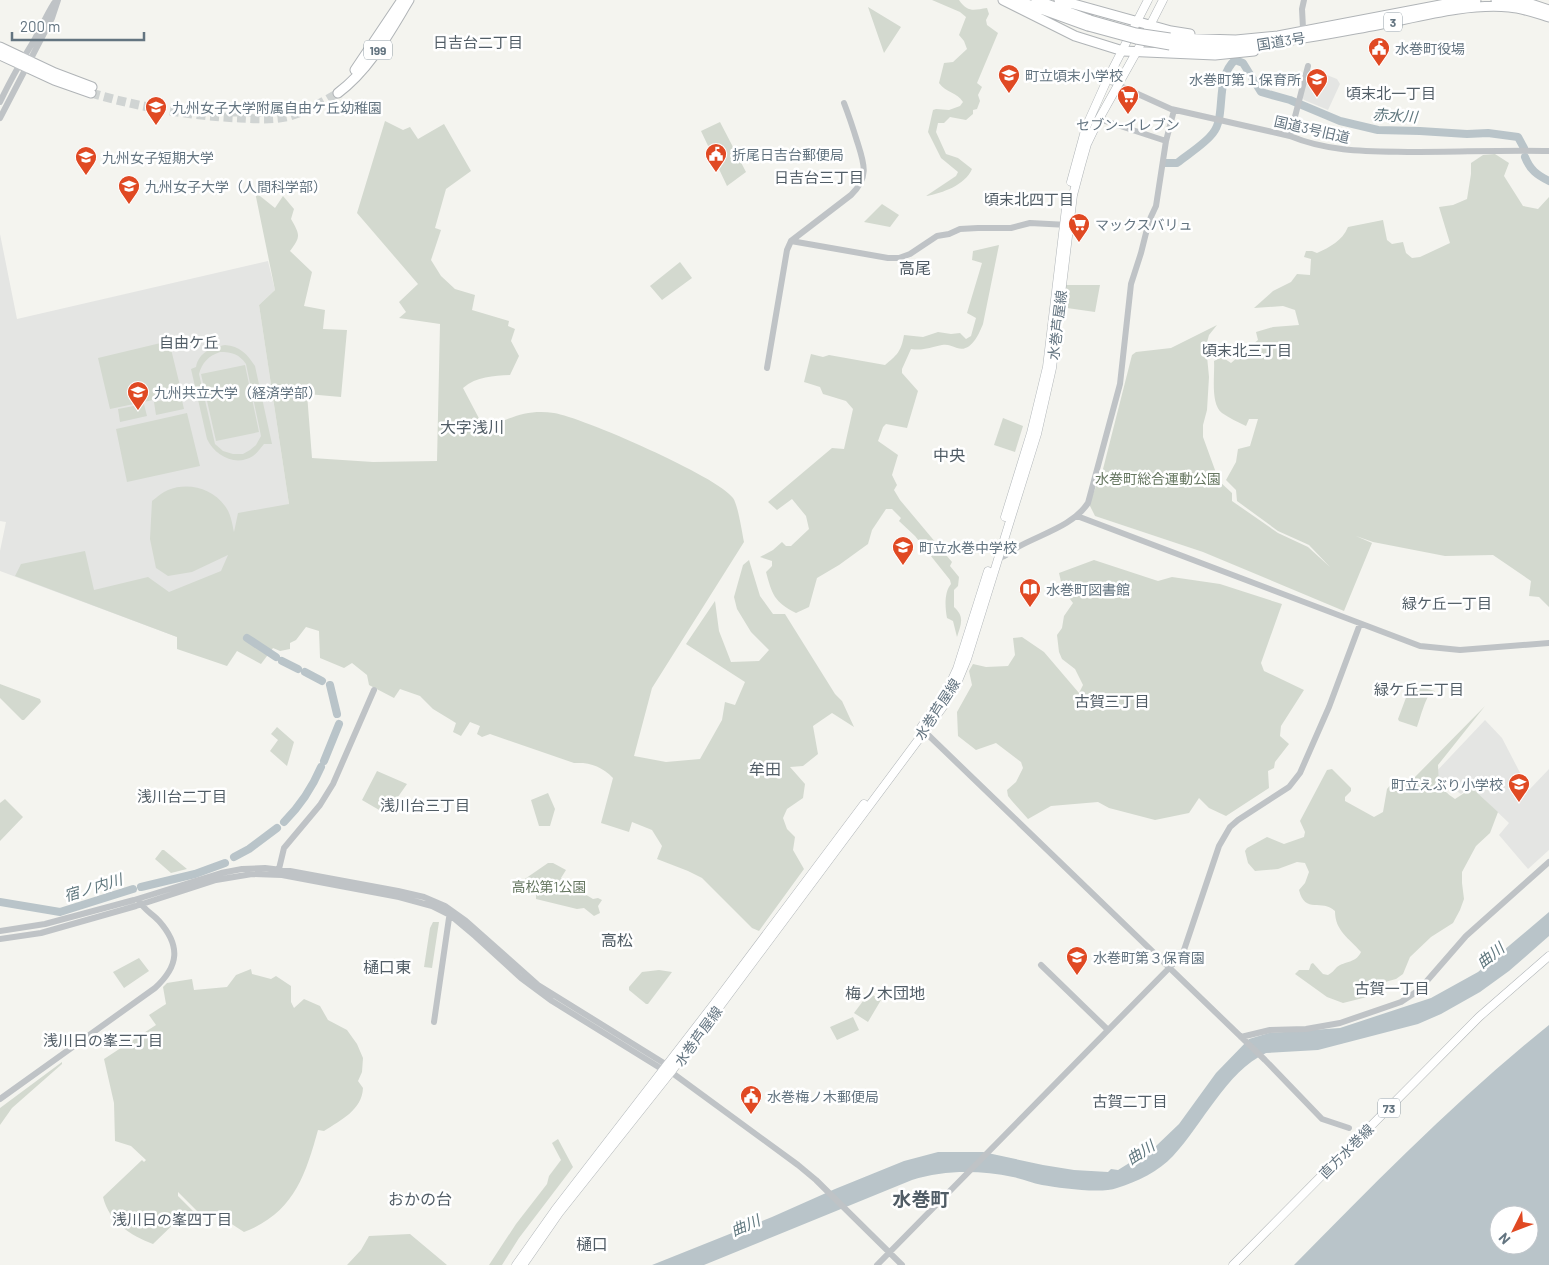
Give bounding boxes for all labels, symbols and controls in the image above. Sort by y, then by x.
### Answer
scale bar [12,10,145,42]
road number: 3 [1384,13,1402,32]
text: 200 m [20,17,60,35]
street label: 国道3号 [1255,29,1307,53]
district label: 日吉台二丁目 [433,33,523,51]
public building icon: 水巻町役場 [1367,36,1391,67]
road number: 199 [364,40,392,60]
place label: 水巻町役場 [1395,40,1465,57]
school or university icon: 町立頃末小学校 [997,63,1021,94]
place label: 町立頃末小学校 [1025,67,1123,84]
school or university icon: 水巻町第１保育所 [1305,67,1329,98]
place label: 水巻町第１保育所 [1189,71,1301,88]
supermarket icon: セブン-イレブン [1116,84,1140,115]
district label: 頃末北一丁目 [1346,84,1436,102]
school or university icon: 九州女子大学附属自由ケ丘幼稚園 [144,95,168,126]
place label: 九州女子大学附属自由ケ丘幼稚園 [172,99,382,116]
water label: 赤水川 [1372,104,1420,126]
street label: 国道3号旧道 [1272,112,1352,146]
place label: セブン-イレブン [1076,116,1180,133]
public building icon: 折尾日吉台郵便局 [704,142,728,173]
school or university icon: 九州女子短期大学 [74,145,98,176]
place label: 折尾日吉台郵便局 [732,146,844,163]
place label: 九州女子短期大学 [102,149,214,166]
district label: 日吉台三丁目 [774,168,864,186]
school or university icon: 九州女子大学（人間科学部） [117,174,141,205]
place label: 九州女子大学（人間科学部） [145,178,327,195]
district label: 頃末北四丁目 [984,190,1074,208]
supermarket icon: マックスバリュ [1067,212,1091,243]
place label: マックスバリュ [1095,216,1193,233]
district label: 高尾 [899,258,931,277]
street label: 水巻芦屋線 [1044,289,1070,361]
district label: 自由ケ丘 [159,333,219,351]
district label: 頃末北三丁目 [1202,341,1292,359]
school or university icon: 九州共立大学（経済学部） [126,380,150,411]
place label: 九州共立大学（経済学部） [154,384,322,401]
district label: 大字浅川 [440,417,504,436]
district label: 中央 [933,445,965,464]
park label: 水巻町総合運動公園 [1095,470,1221,487]
school or university icon: 町立水巻中学校 [891,535,915,566]
place label: 町立水巻中学校 [919,539,1017,556]
library icon: 水巻町図書館 [1018,577,1042,608]
place label: 水巻町図書館 [1046,581,1130,598]
district label: 緑ケ丘一丁目 [1402,594,1492,612]
street label: 水巻芦屋線 [911,675,963,743]
district label: 緑ケ丘二丁目 [1374,680,1464,698]
district label: 古賀三丁目 [1074,692,1150,710]
district label: 牟田 [749,759,781,778]
school or university icon: 町立えぶり小学校 [1507,772,1531,803]
place label: 町立えぶり小学校 [1391,776,1503,793]
district label: 浅川台二丁目 [137,787,227,805]
district label: 浅川台三丁目 [380,796,470,814]
water label: 宿ノ内川 [62,869,126,904]
park label: 高松第1公園 [512,878,586,895]
district label: 高松 [601,930,633,949]
water label: 曲川 [1473,937,1509,971]
school or university icon: 水巻町第３保育園 [1065,945,1089,976]
place label: 水巻町第３保育園 [1093,949,1205,966]
district label: 樋口東 [363,957,411,976]
district label: 古賀一丁目 [1354,979,1430,997]
district label: 梅ノ木団地 [845,983,925,1002]
street label: 水巻芦屋線 [671,1003,725,1069]
district label: 浅川日の峯三丁目 [43,1031,163,1049]
public building icon: 水巻梅ノ木郵便局 [739,1084,763,1115]
place label: 水巻梅ノ木郵便局 [767,1088,879,1105]
district label: 古賀二丁目 [1092,1092,1168,1110]
road number: 73 [1378,1098,1400,1118]
street label: 直方水巻線 [1315,1120,1377,1182]
water label: 曲川 [1123,1135,1159,1168]
district label: 水巻町 [892,1187,950,1210]
district label: おかの台 [388,1189,452,1208]
north arrow [1489,1205,1539,1255]
district label: 浅川日の峯四丁目 [112,1210,232,1228]
water label: 曲川 [728,1210,764,1239]
text: N [1495,1230,1513,1248]
district label: 樋口 [576,1234,608,1253]

